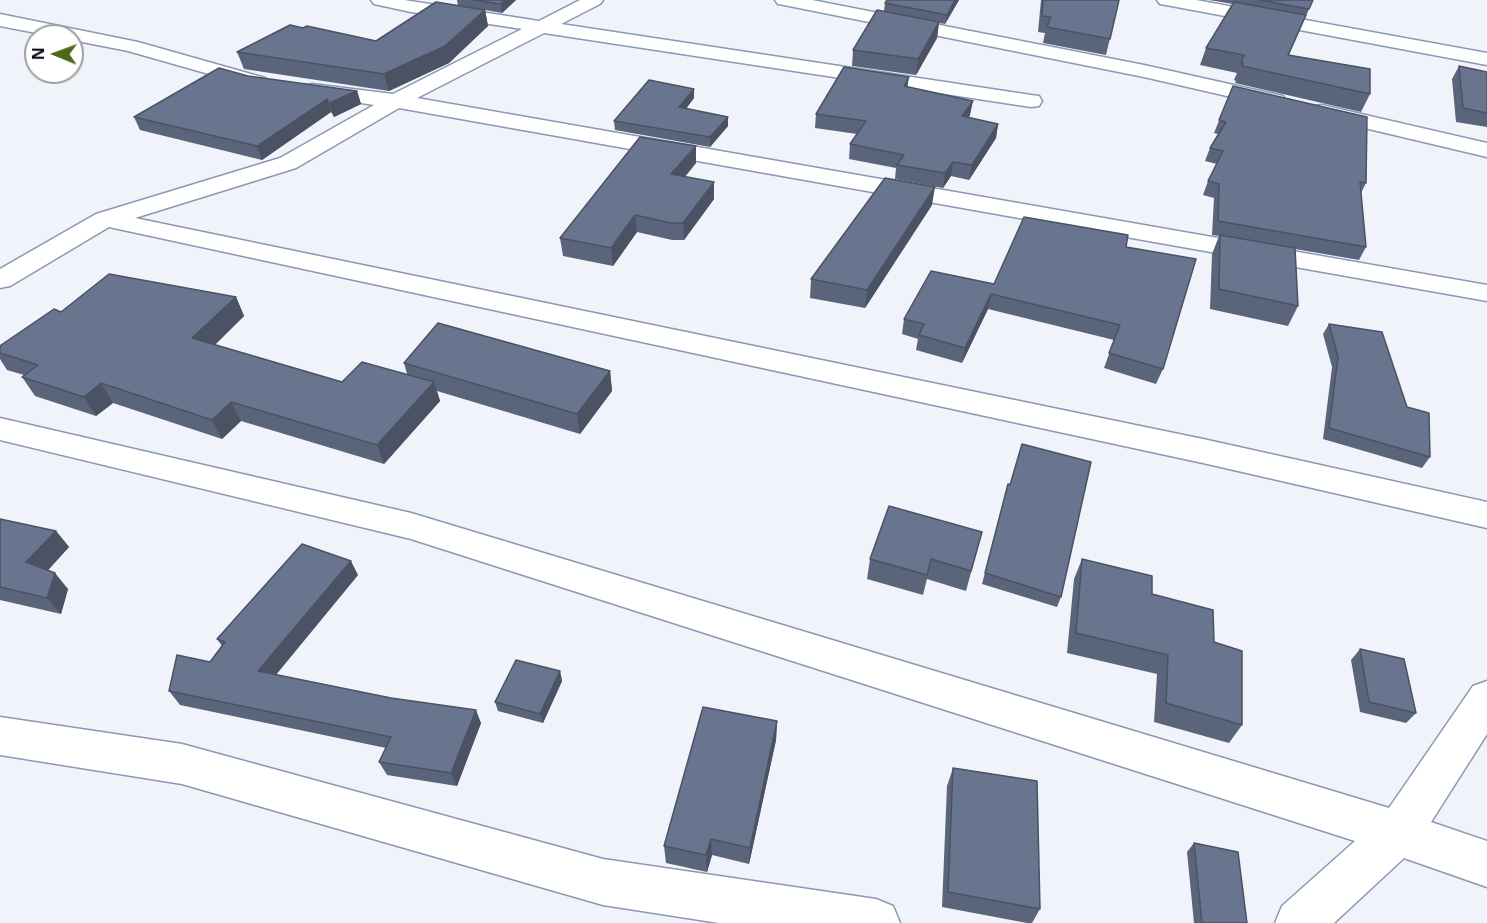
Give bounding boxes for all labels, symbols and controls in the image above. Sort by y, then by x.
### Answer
north arrow [24,24,84,84]
text: N [27,47,49,60]

